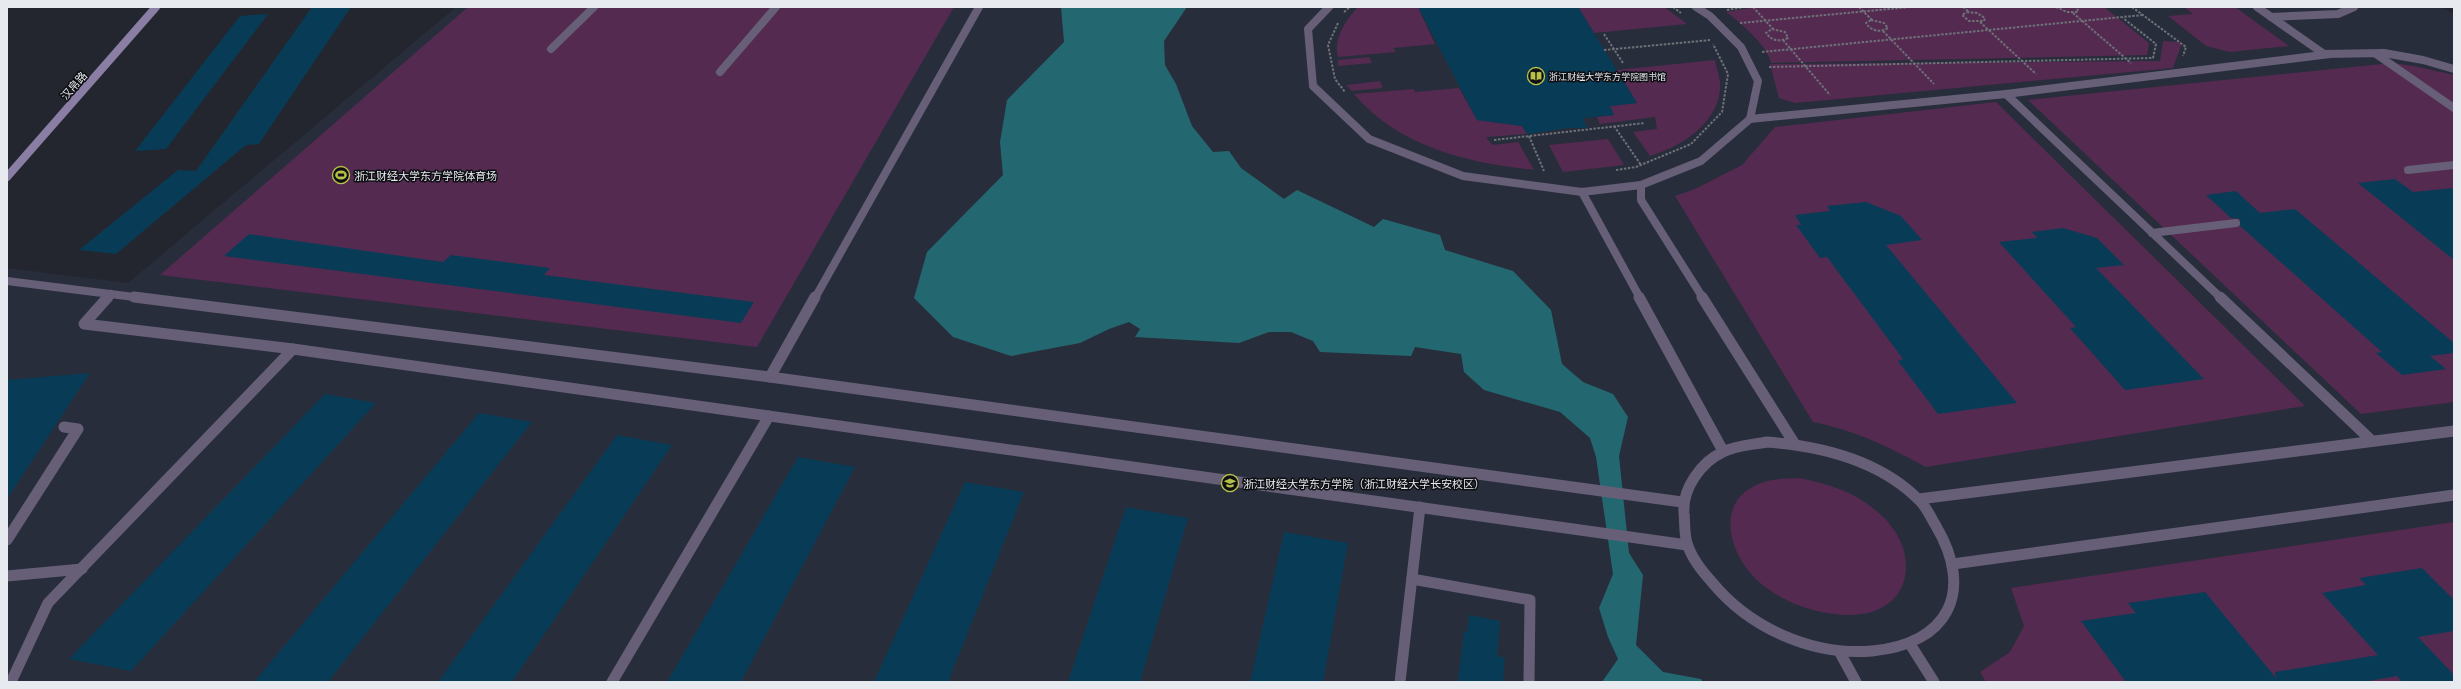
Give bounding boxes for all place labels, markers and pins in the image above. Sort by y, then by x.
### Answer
library icon: 浙江财经大学东方学院图书馆 [1526,66,1546,86]
place label: 浙江财经大学东方学院图书馆 [1549,69,1666,83]
sports icon: 浙江财经大学东方学院体育场 [331,165,351,185]
place label: 浙江财经大学东方学院体育场 [354,167,497,183]
school or university icon: 浙江财经大学东方学院（浙江财经大学长安校区） [1220,473,1240,493]
place label: 浙江财经大学东方学院（浙江财经大学长安校区） [1243,475,1485,491]

